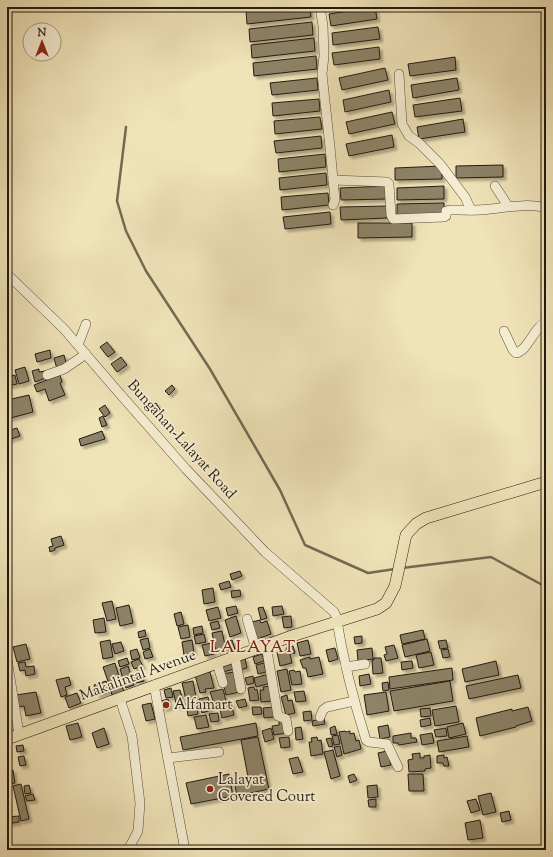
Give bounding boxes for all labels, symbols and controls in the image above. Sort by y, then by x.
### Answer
north arrow [22,22,62,62]
text: N [37,25,47,41]
street label: Bungahan-Lalayat Road [122,376,241,505]
district label: LALAYAT [210,636,296,660]
street label: Makalintal Avenue [77,645,199,707]
place label: Alfamart [174,695,232,716]
marker: Alfamart [161,700,171,710]
place label: Lalayat Covered Court [218,770,315,808]
marker: Lalayat Covered Court [205,784,215,794]

